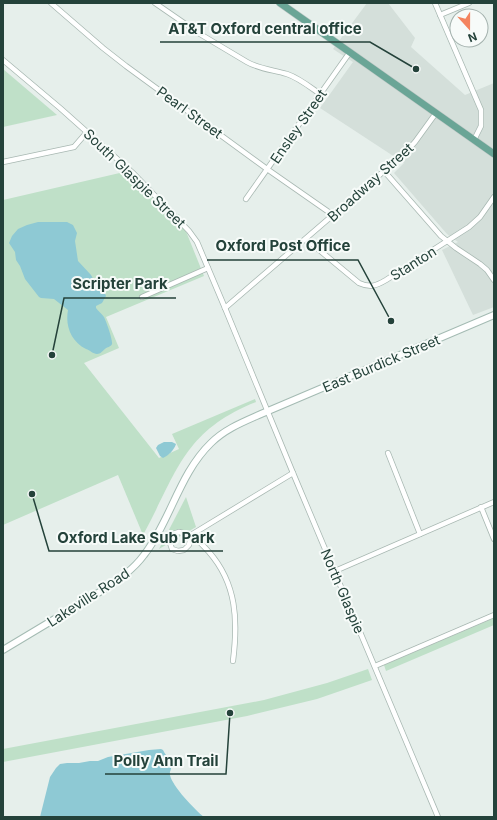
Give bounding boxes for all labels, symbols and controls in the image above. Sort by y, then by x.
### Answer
north arrow [449,8,489,48]
callout: AT&T Oxford central office [160,15,370,42]
text: AT&T Oxford central office [168,19,362,38]
text: N [466,29,479,45]
street label: Pearl Street [154,82,227,142]
street label: Ensley Street [266,85,330,166]
street label: South Glaspie Street [81,125,190,231]
street label: Broadway Street [324,139,417,225]
callout: Oxford Post Office [207,233,358,260]
text: Oxford Post Office [215,236,351,255]
street label: Stanton [387,242,439,284]
callout: Scripter Park [64,271,176,298]
text: Scripter Park [72,274,168,293]
street label: East Burdick Street [320,330,443,395]
callout: Oxford Lake Sub Park [49,524,223,551]
text: Oxford Lake Sub Park [57,528,215,547]
street label: North Glaspie [318,546,368,636]
street label: Lakeville Road [44,564,132,630]
callout: Polly Ann Trail [105,747,226,774]
text: Polly Ann Trail [114,751,219,770]

